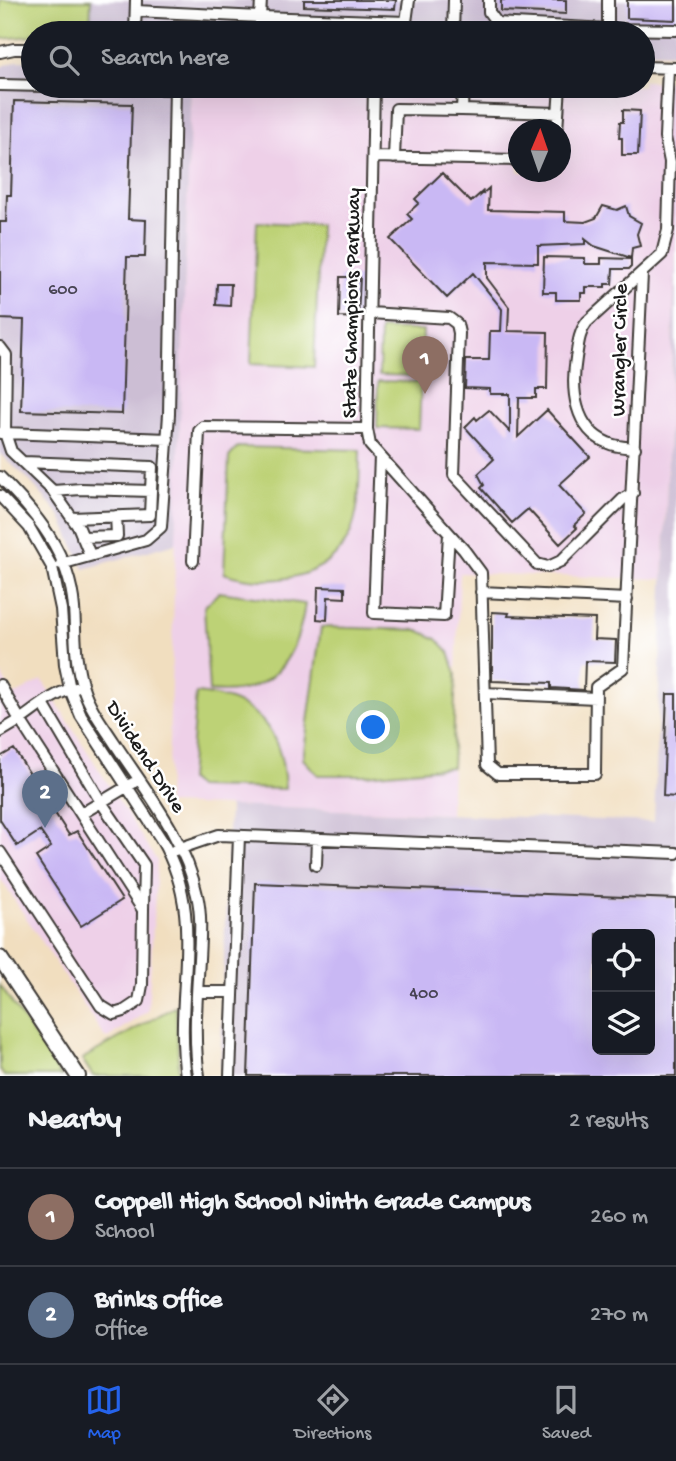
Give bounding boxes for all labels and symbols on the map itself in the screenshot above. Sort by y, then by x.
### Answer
north arrow [508,119,571,182]
street label: State Champions Parkway [339,188,368,418]
house number: 600 [48,280,78,301]
street label: Wrangler Circle [608,282,635,417]
pin: 1 [402,336,448,394]
street label: Dividend Drive [98,696,190,819]
your location [356,710,390,744]
pin: 2 [22,770,68,828]
house number: 400 [410,984,438,1005]

